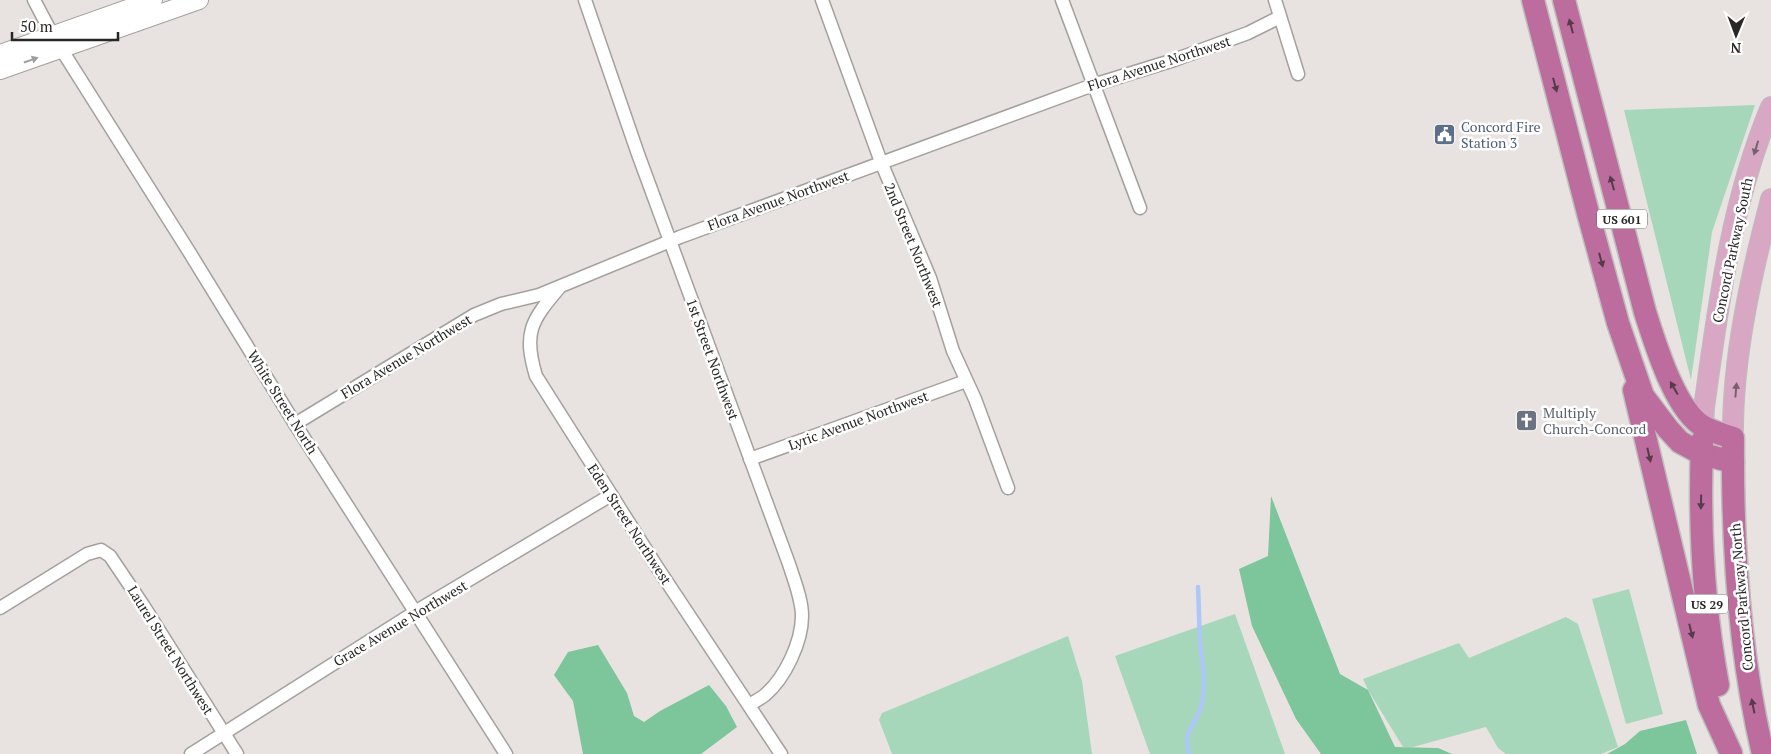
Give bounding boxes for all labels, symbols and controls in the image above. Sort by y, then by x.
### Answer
scale bar [12,10,119,42]
north arrow [1711,10,1761,60]
text: 50 m [20,16,53,36]
one-way arrow [1567,18,1575,33]
street label: Flora Avenue Northwest [1085,31,1234,95]
text: N [1730,39,1741,58]
one-way arrow [24,56,39,64]
one-way arrow [1551,77,1559,92]
place label: Concord Fire Station 3 [1461,117,1541,152]
public building icon: Concord Fire Station 3 [1433,122,1457,146]
one-way arrow [1752,141,1760,156]
street label: Flora Avenue Northwest [705,165,852,234]
one-way arrow [1608,176,1616,191]
street label: Concord Parkway South [1707,176,1757,324]
street label: 2nd Street Northwest [880,180,948,311]
road number: US 601 [1597,210,1647,228]
one-way arrow [1597,253,1605,268]
street label: 1st Street Northwest [682,296,744,423]
street label: Flora Avenue Northwest [337,309,476,403]
street label: White Street North [243,347,323,457]
one-way arrow [1670,382,1679,395]
one-way arrow [1732,382,1740,398]
street label: Lyric Avenue Northwest [785,386,931,454]
place label: Multiply Church-Concord [1543,403,1646,438]
church icon: Multiply Church-Concord [1515,408,1539,432]
one-way arrow [1645,448,1653,463]
street label: Eden Street Northwest [584,460,677,589]
one-way arrow [1697,495,1705,511]
street label: Concord Parkway North [1725,523,1757,671]
street label: Grace Avenue Northwest [330,575,471,671]
street label: Laurel Street Northwest [124,582,219,719]
road number: US 29 [1686,594,1728,614]
one-way arrow [1687,623,1695,638]
one-way arrow [1749,698,1757,714]

